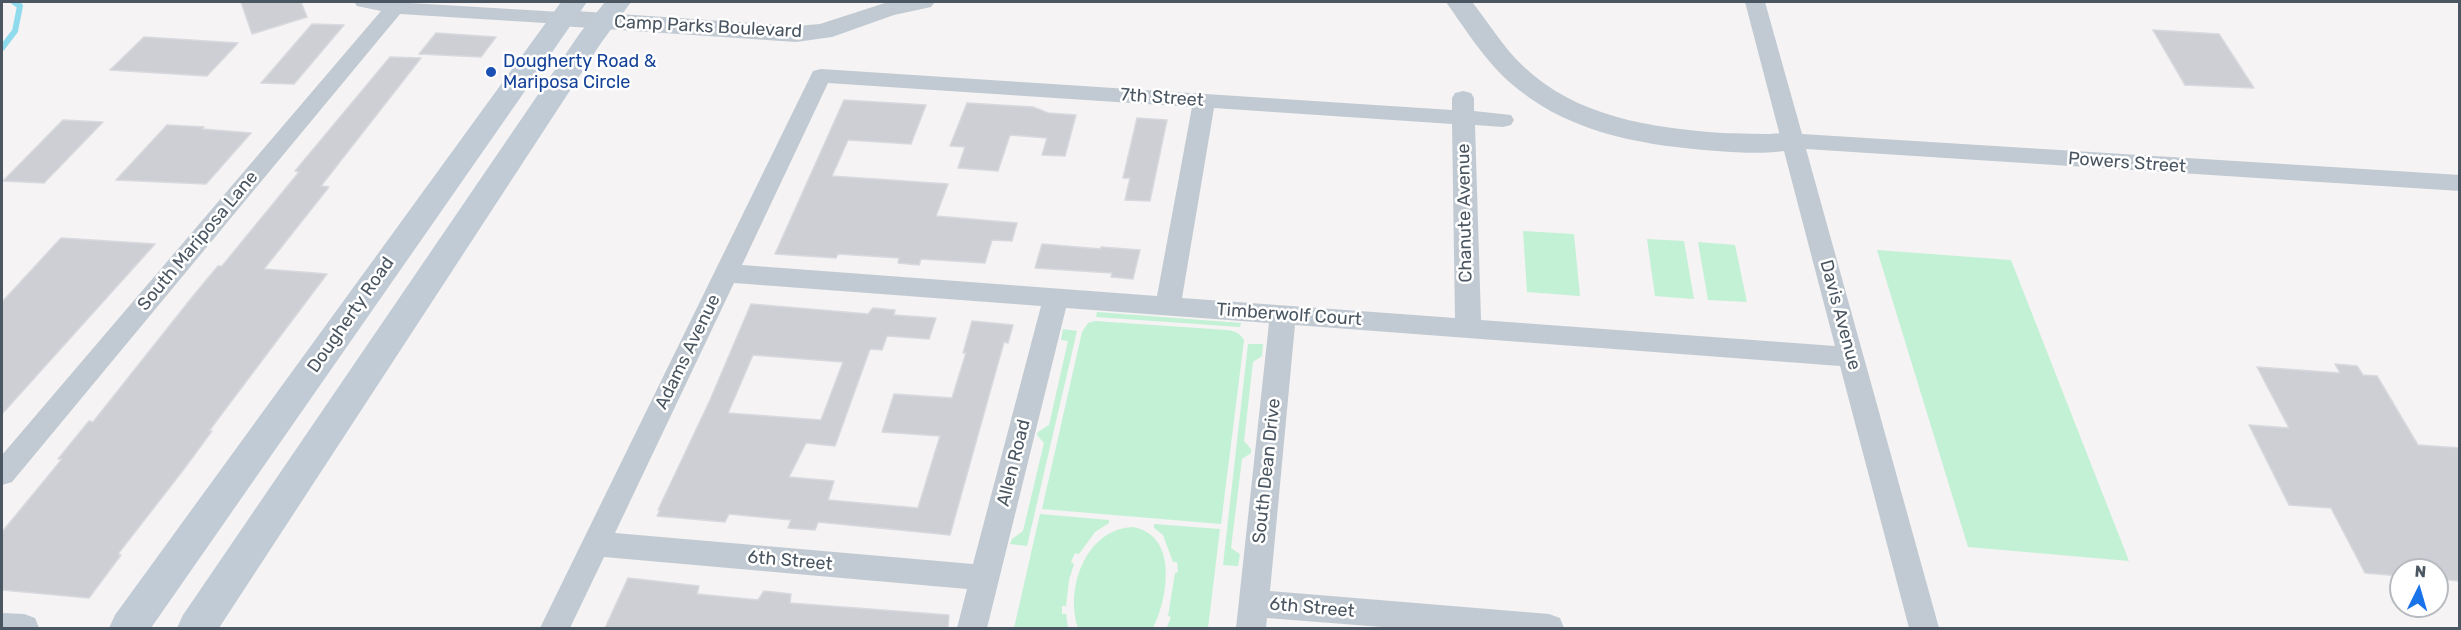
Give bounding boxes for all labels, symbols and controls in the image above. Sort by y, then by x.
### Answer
street label: Camp Parks Boulevard [613,11,803,43]
place label: Dougherty Road & Mariposa Circle [503,51,656,94]
marker: Dougherty Road & Mariposa Circle [484,65,498,79]
street label: 7th Street [1120,84,1204,112]
street label: Chanute Avenue [1453,143,1477,283]
street label: Powers Street [2067,148,2187,178]
street label: South Mariposa Lane [133,167,263,315]
street label: Dougherty Road [303,253,399,377]
street label: Davis Avenue [1815,258,1865,372]
street label: Adams Avenue [651,291,725,413]
street label: Timberwolf Court [1216,299,1362,331]
street label: South Dean Drive [1249,397,1285,545]
street label: Allen Road [993,417,1035,509]
street label: 6th Street [747,547,833,575]
north arrow [2389,558,2449,618]
text: N [2414,562,2427,582]
street label: 6th Street [1269,594,1355,622]

